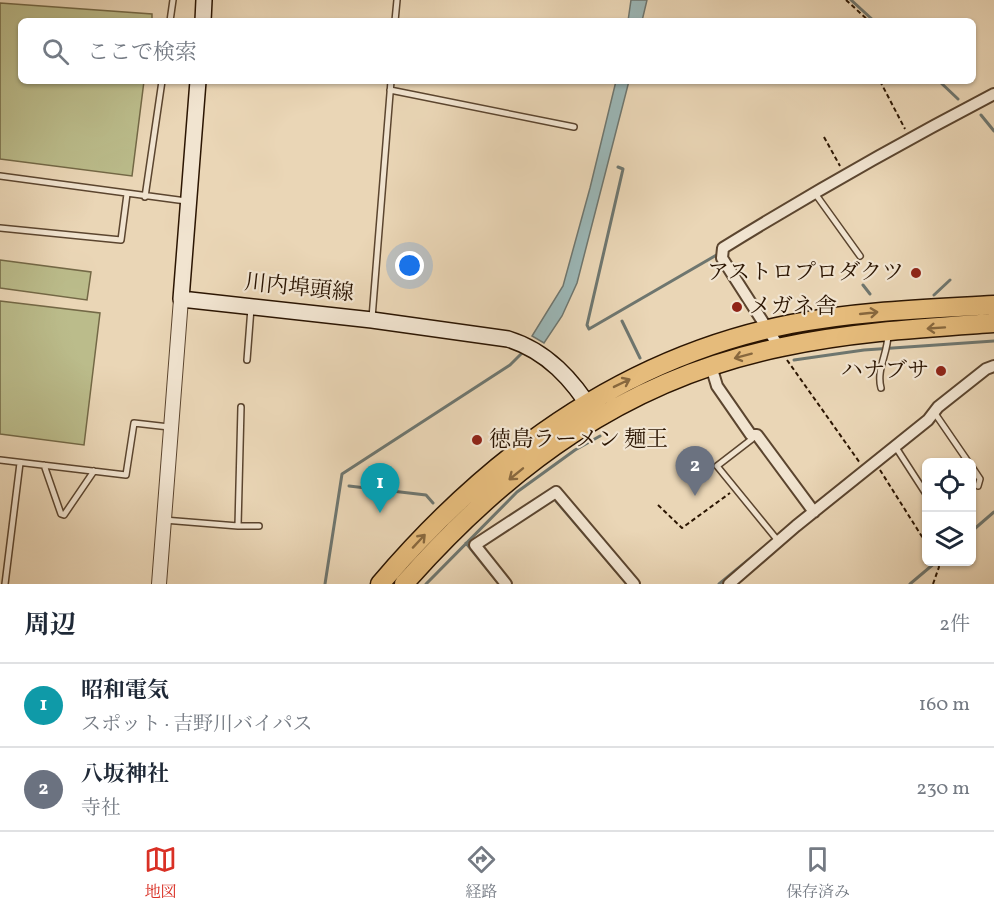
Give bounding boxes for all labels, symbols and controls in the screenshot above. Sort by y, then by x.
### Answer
search box [18,18,976,84]
icon: search [39,35,72,68]
text: ここで検索 [87,38,197,69]
your location [395,251,424,280]
place label: アストロプロダクツ [707,258,904,289]
marker: アストロプロダクツ [909,266,923,280]
street label: 川内埠頭線 [243,268,355,310]
place label: メガネ舎 [749,292,837,323]
marker: メガネ舎 [730,300,744,314]
one-way arrow [858,307,878,318]
one-way arrow [926,322,946,333]
one-way arrow [734,351,753,363]
place label: ハナブサ [841,356,929,387]
marker: ハナブサ [934,364,948,378]
one-way arrow [613,377,631,389]
place label: 徳島ラーメン 麺王 [489,425,668,456]
marker: 徳島ラーメン 麺王 [470,433,484,447]
pin: 2 [676,446,714,496]
map controls [922,458,976,566]
button: locate [922,458,976,512]
pin: 1 [360,464,400,513]
one-way arrow [508,468,524,481]
button: layers [922,512,976,566]
one-way arrow [412,534,426,549]
text: 周辺 [24,608,76,644]
text: 2件 [939,611,970,639]
text: 昭和電気 [81,676,169,707]
text: 1 [39,691,48,719]
text: 160 m [918,691,970,719]
text: スポット · 吉野川バイパス [81,711,313,739]
text: 八坂神社 [81,760,169,791]
text: 2 [38,775,49,803]
text: 230 m [916,775,970,803]
text: 寺社 [81,795,121,823]
tab: 地図 [144,843,177,904]
tab: 経路 [465,843,498,904]
tab: 保存済み [786,843,850,904]

